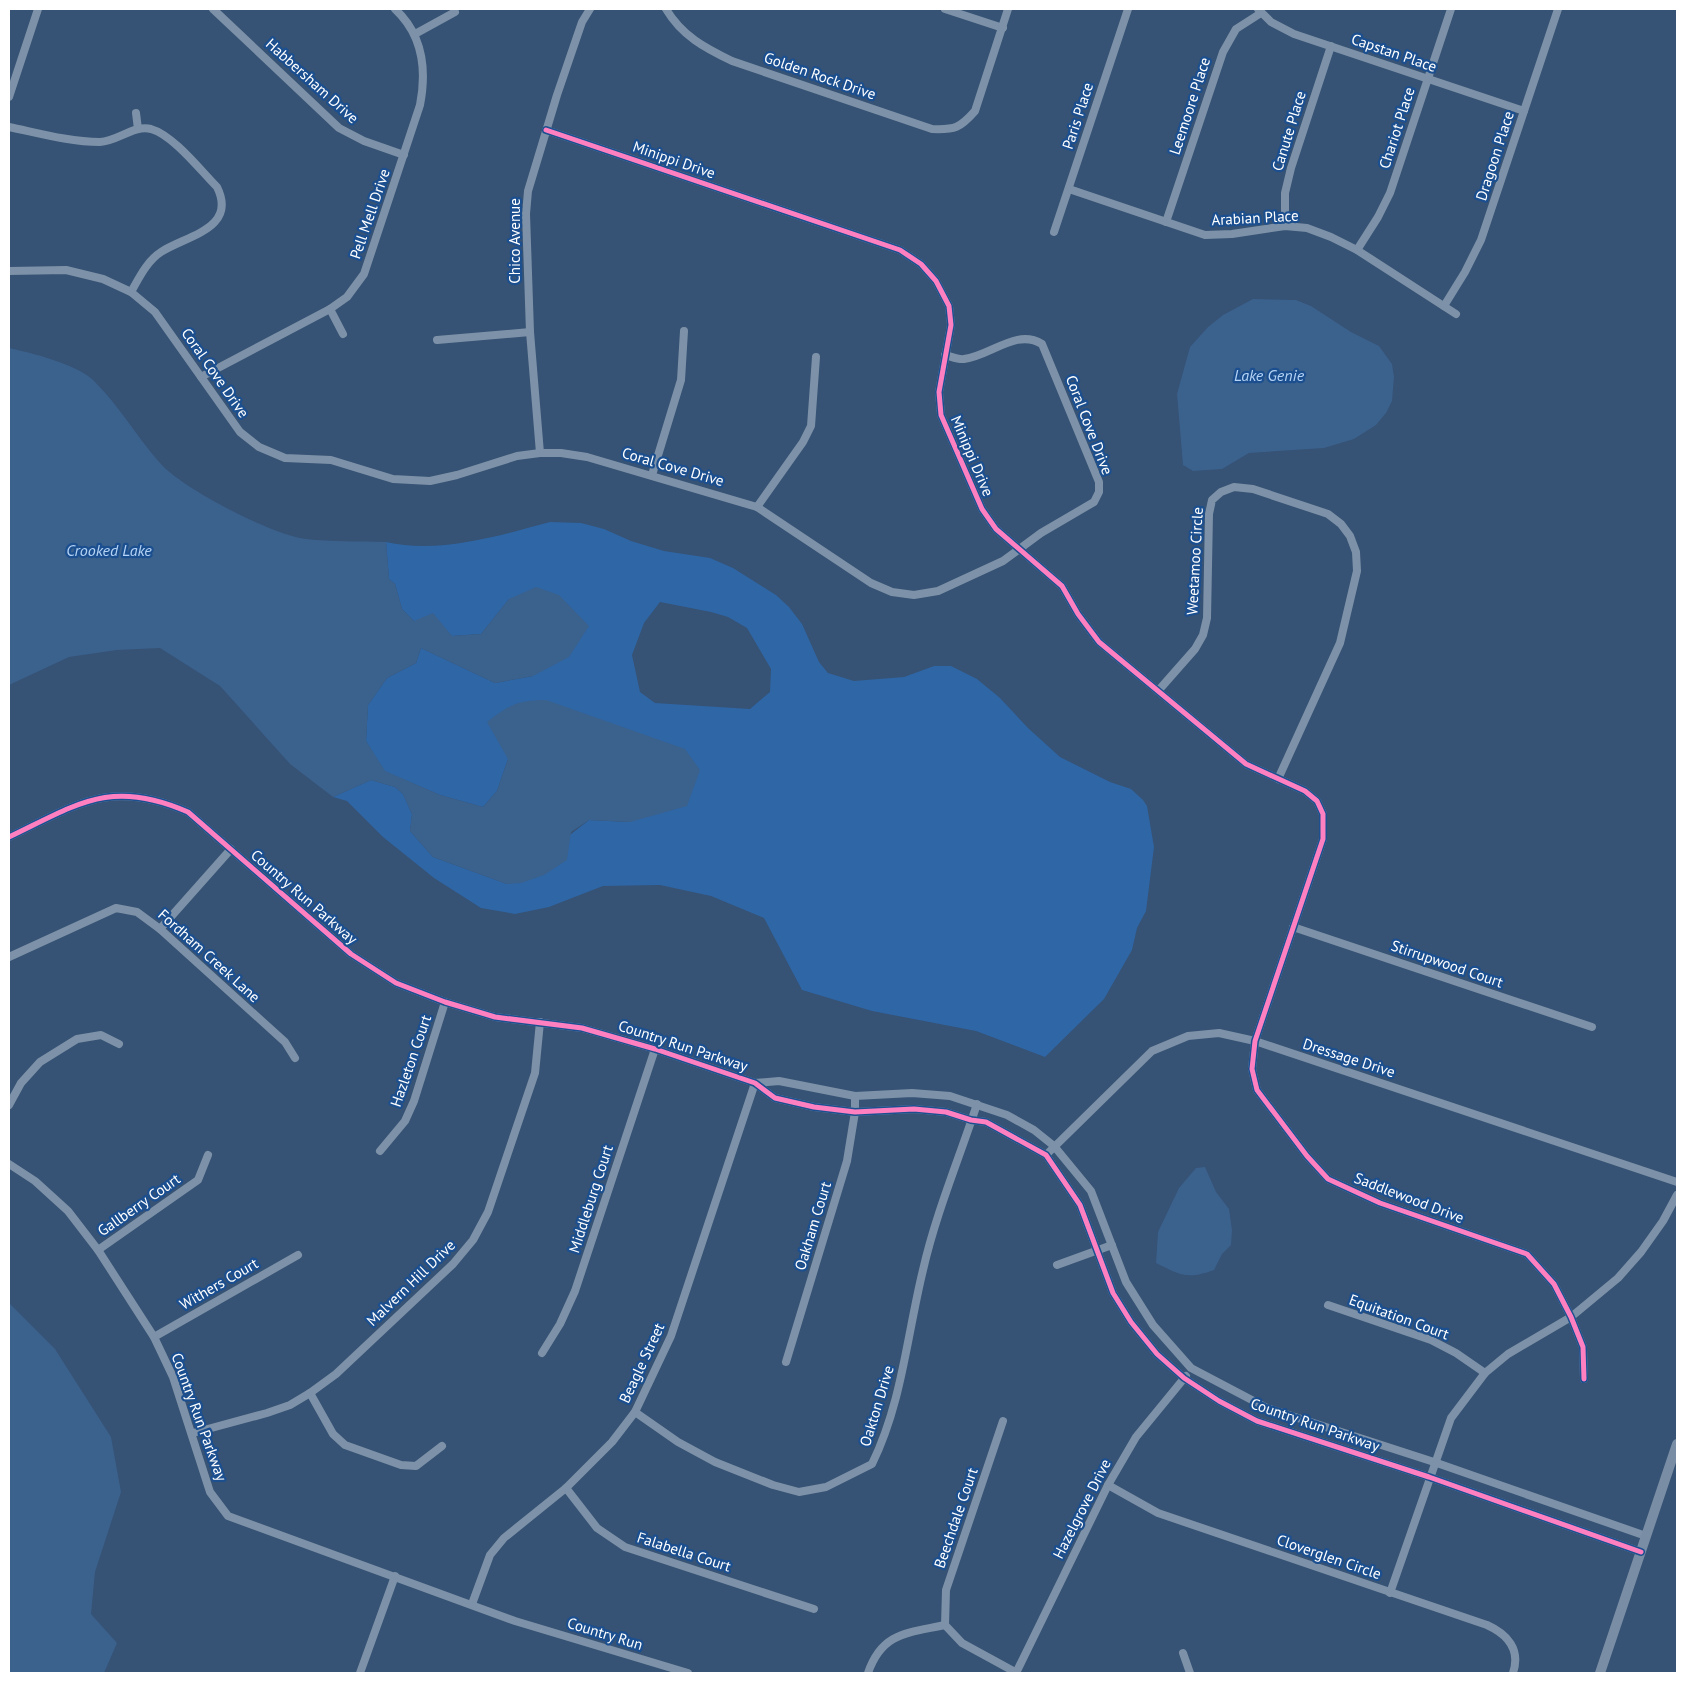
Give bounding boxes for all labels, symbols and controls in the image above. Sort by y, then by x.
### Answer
street label: Capstan Place [1349,29,1439,76]
street label: Habbersham Drive [262,34,363,127]
street label: Golden Rock Drive [762,48,879,104]
street label: Leemoore Place [1165,55,1214,157]
street label: Paris Place [1058,80,1097,152]
street label: Chariot Place [1374,85,1419,171]
street label: Canute Place [1267,88,1310,173]
street label: Dragoon Place [1471,109,1518,203]
street label: Minippi Drive [630,137,718,183]
street label: Pell Mell Drive [345,166,394,261]
street label: Chico Avenue [505,198,524,284]
street label: Arabian Place [1211,206,1299,229]
street label: Coral Cove Drive [177,324,253,421]
water label: Lake Genie [1234,365,1305,385]
street label: Coral Cove Drive [1062,372,1117,477]
street label: Minippi Drive [947,413,998,499]
street label: Coral Cove Drive [620,443,726,490]
street label: Weetamoo Circle [1182,506,1207,615]
water label: Crooked Lake [66,540,152,560]
street label: Country Run Parkway [247,845,362,948]
street label: Fordham Creek Lane [154,905,264,1006]
street label: Stirrupwood Court [1389,935,1506,992]
street label: Hazleton Court [386,1012,435,1109]
street label: Country Run Parkway [616,1016,750,1075]
street label: Dressage Drive [1301,1034,1398,1081]
street label: Middleburg Court [564,1143,617,1255]
street label: Saddlewood Drive [1352,1168,1467,1227]
street label: Gallberry Court [94,1169,184,1240]
street label: Oakham Court [790,1179,835,1272]
street label: Malvern Hill Drive [362,1235,459,1330]
street label: Withers Court [176,1253,261,1314]
street label: Equitation Court [1347,1290,1452,1343]
street label: Beagle Street [615,1320,668,1406]
street label: Country Run Parkway [167,1350,232,1484]
street label: Oakton Drive [855,1363,898,1449]
street label: Country Run Parkway [1248,1394,1382,1456]
street label: Hazelgrove Drive [1048,1456,1115,1562]
street label: Beechdale Court [929,1465,982,1571]
street label: Falabella Court [635,1527,734,1576]
street label: Cloverglen Circle [1274,1530,1384,1583]
street label: Country Run [565,1613,645,1654]

